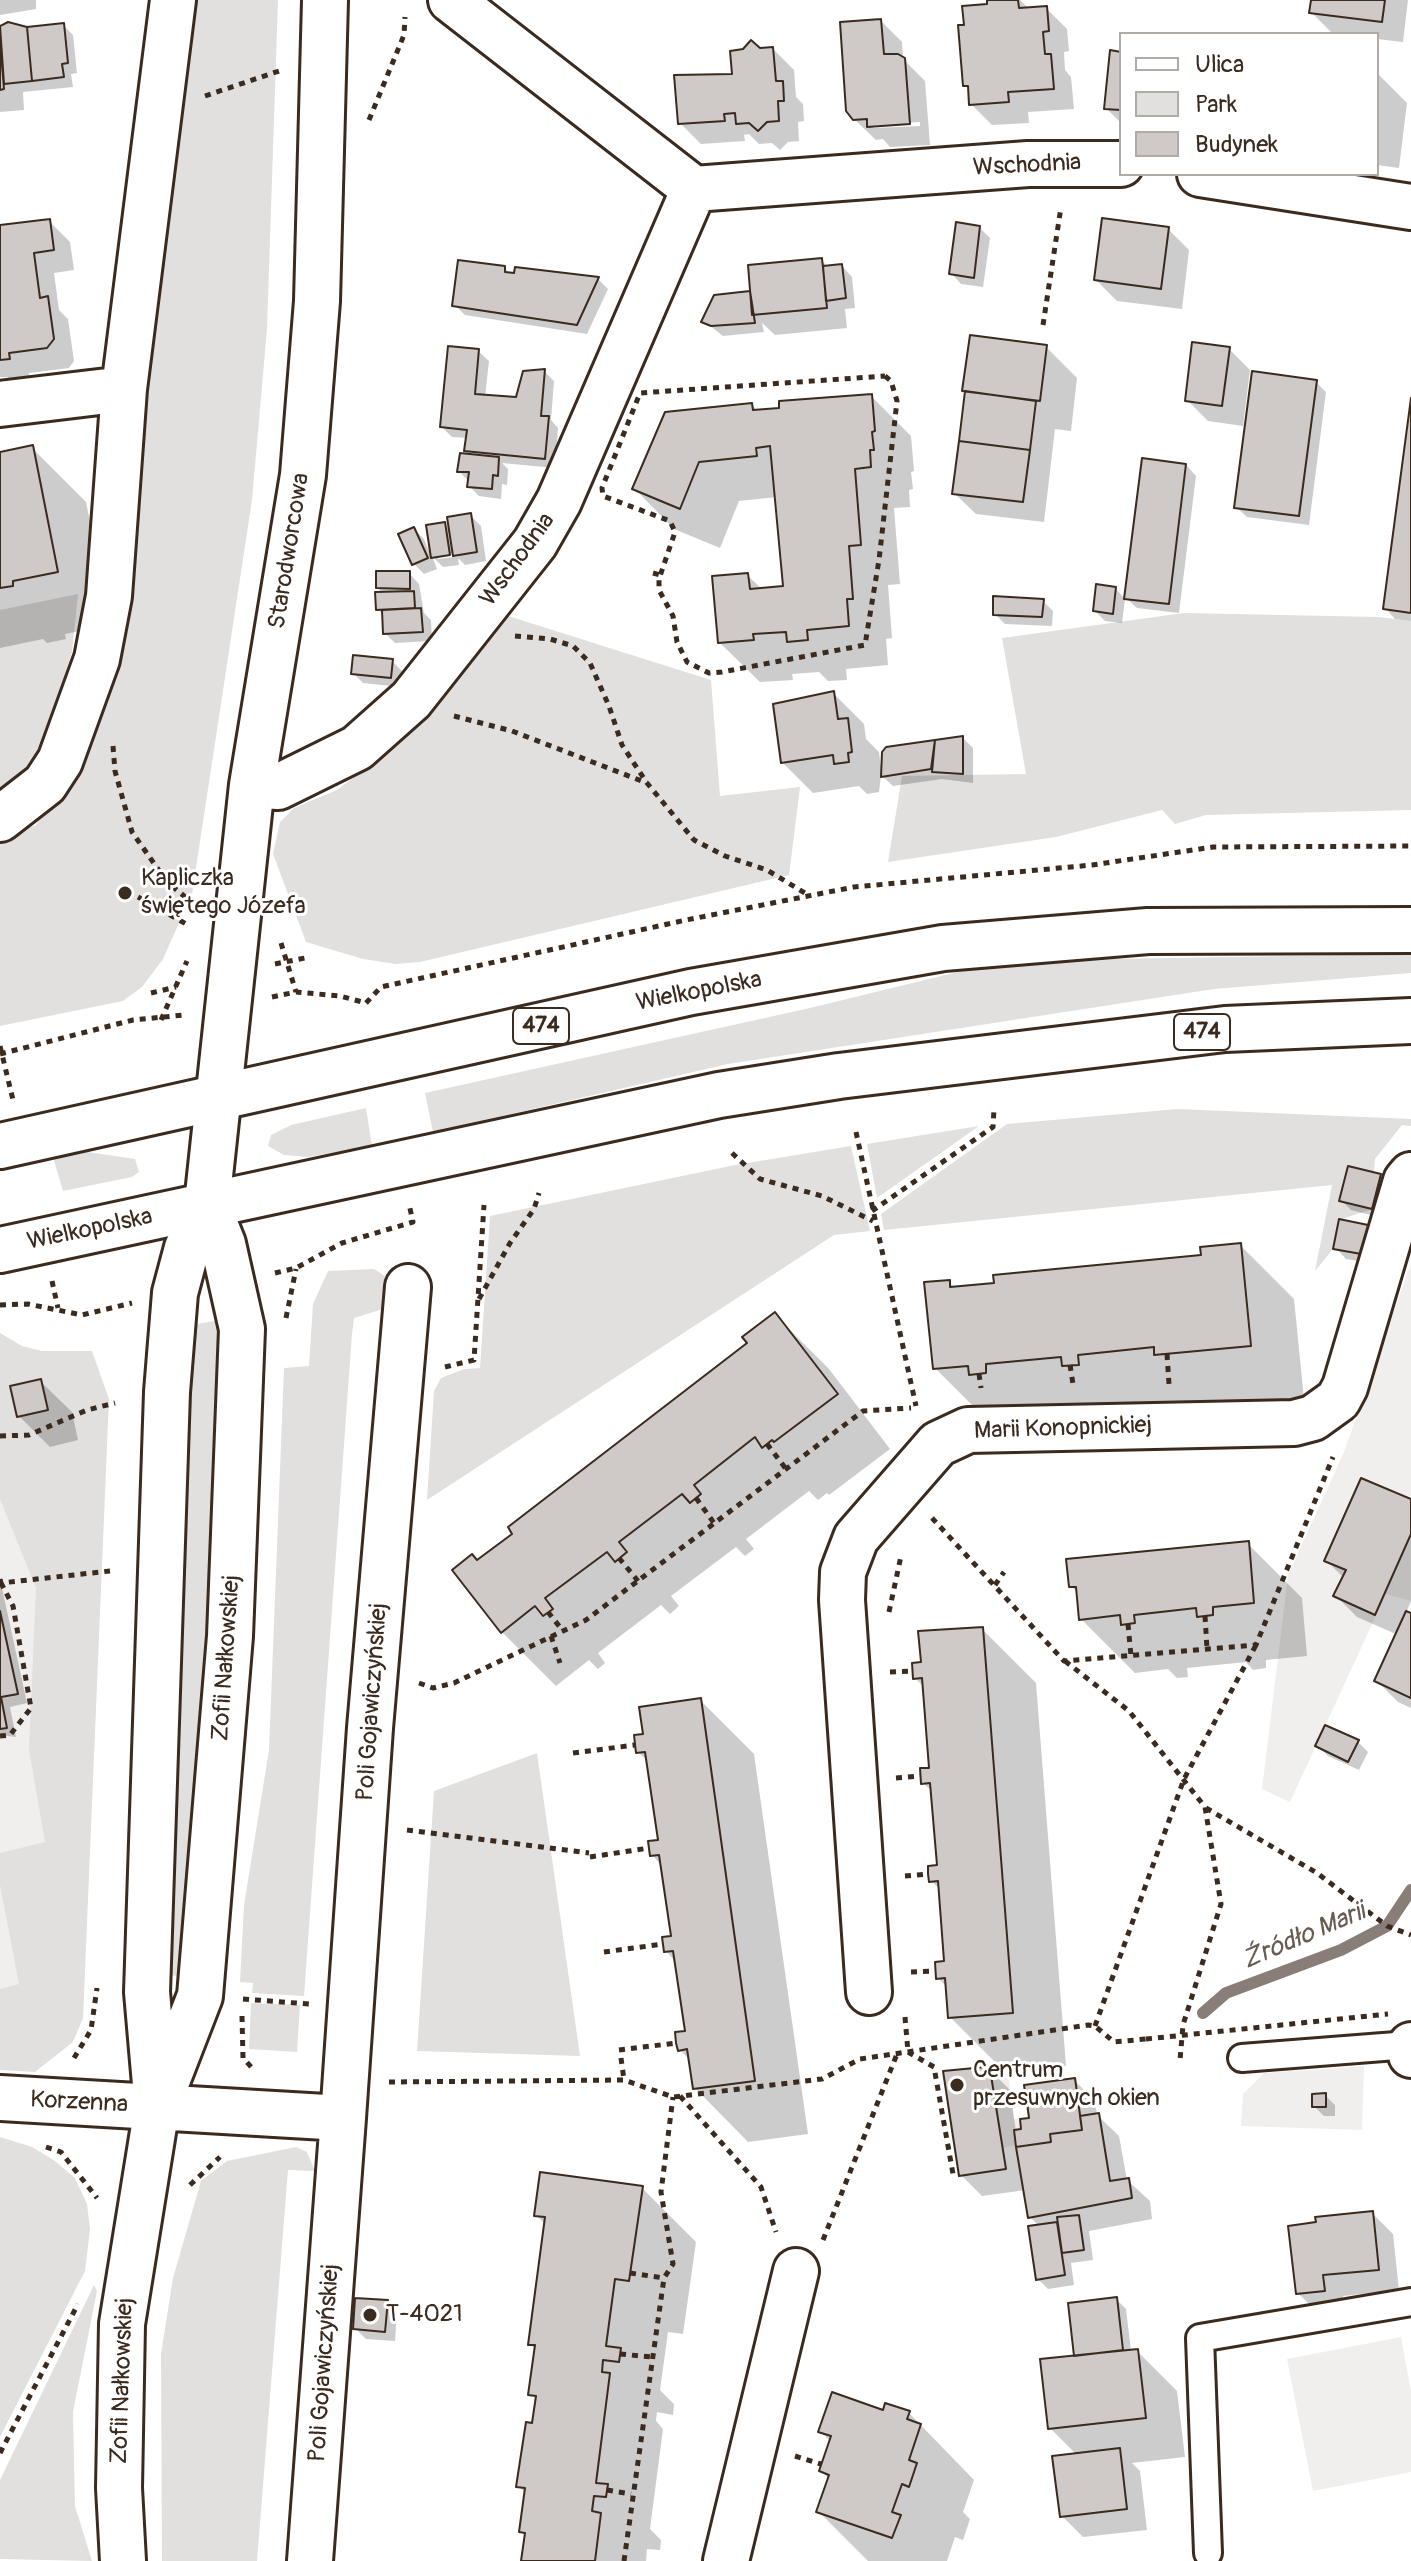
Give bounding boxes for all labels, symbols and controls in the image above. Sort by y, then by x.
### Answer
legend [1119,32,1379,176]
text: Ulica [1195,50,1244,79]
text: Park [1195,90,1237,119]
text: Budynek [1195,130,1278,159]
street label: Wschodnia [972,149,1082,183]
street label: Starodworcowa [263,471,317,631]
street label: Wschodnia [475,508,561,612]
place label: Kapliczka świętego Józefa [141,865,306,921]
marker: Kapliczka świętego Józefa [116,884,134,902]
street label: Wielkopolska [634,966,764,1018]
road number: 474 [513,1008,569,1044]
road number: 474 [1174,1014,1230,1050]
street label: Wielkopolska [25,1203,155,1257]
street label: Marii Konopnickiej [974,1412,1152,1446]
street label: Zofii Nałkowskiej [207,1574,247,1742]
street label: Poli Gojawiczyńskiej [352,1602,394,1802]
water label: Źródło Marii [1238,1897,1370,1977]
place label: Centrum przesuwnych okien [973,2057,1160,2113]
marker: Centrum przesuwnych okien [948,2076,966,2094]
street label: Korzenna [29,2086,129,2120]
street label: Poli Gojawiczyńskiej [304,2263,346,2463]
street label: Zofii Nałkowskiej [106,2297,140,2465]
place label: T-4021 [386,2301,463,2329]
marker: T-4021 [361,2306,379,2324]

